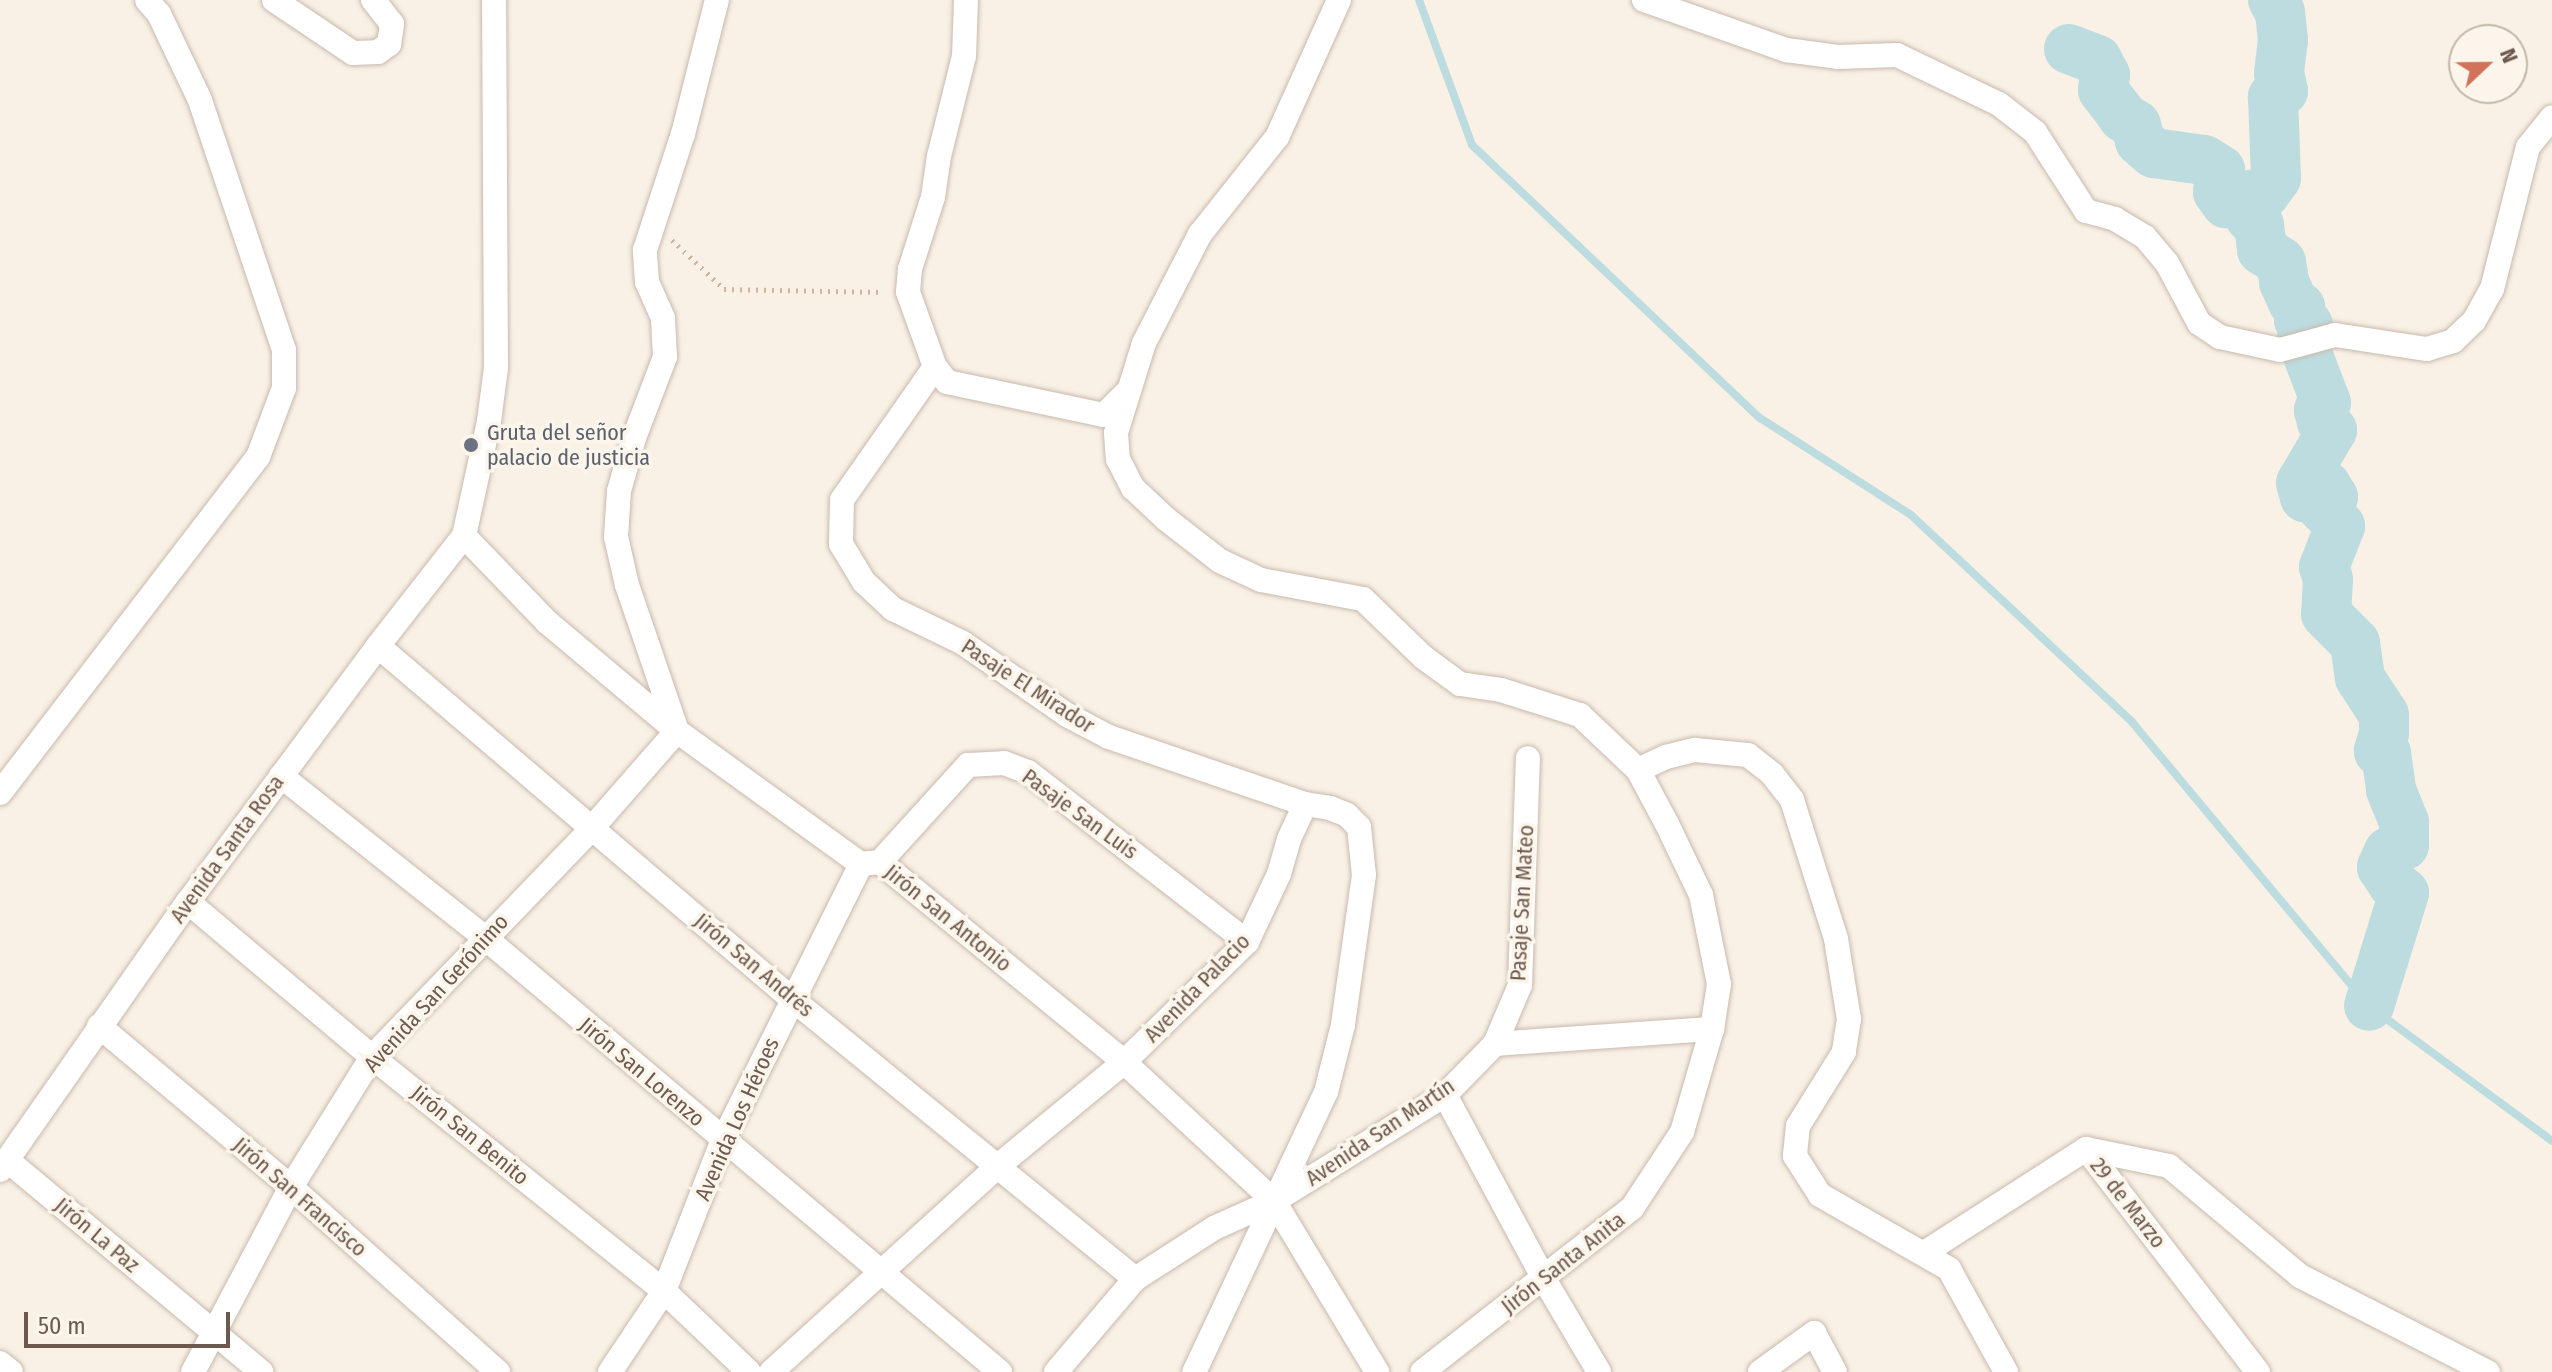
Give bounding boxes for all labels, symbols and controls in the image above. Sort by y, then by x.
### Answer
north arrow [2448,24,2528,104]
text: N [2494,44,2524,67]
place label: Gruta del señor palacio de justicia [487,419,650,470]
marker: Gruta del señor palacio de justicia [462,436,480,454]
street label: Pasaje El Mirador [956,633,1100,739]
street label: Pasaje San Luis [1017,763,1143,865]
street label: Avenida Santa Rosa [164,770,290,928]
street label: Pasaje San Mateo [1505,824,1539,982]
street label: Jirón San Antonio [879,859,1017,977]
street label: Jirón San Andrés [689,907,819,1023]
street label: Avenida San Gerónimo [358,909,514,1077]
street label: Avenida Palacio [1139,928,1255,1048]
street label: Jirón San Lorenzo [574,1012,710,1132]
street label: Avenida Los Héroes [689,1033,785,1205]
street label: Avenida San Martín [1301,1072,1459,1192]
street label: Jirón San Benito [406,1079,534,1191]
street label: Jirón San Francisco [228,1132,372,1262]
street label: 29 de Marzo [2085,1153,2171,1253]
street label: Jirón La Paz [49,1192,145,1278]
street label: Jirón Santa Anita [1496,1206,1630,1320]
scale bar [28,1296,234,1346]
text: 50 m [38,1312,86,1340]

